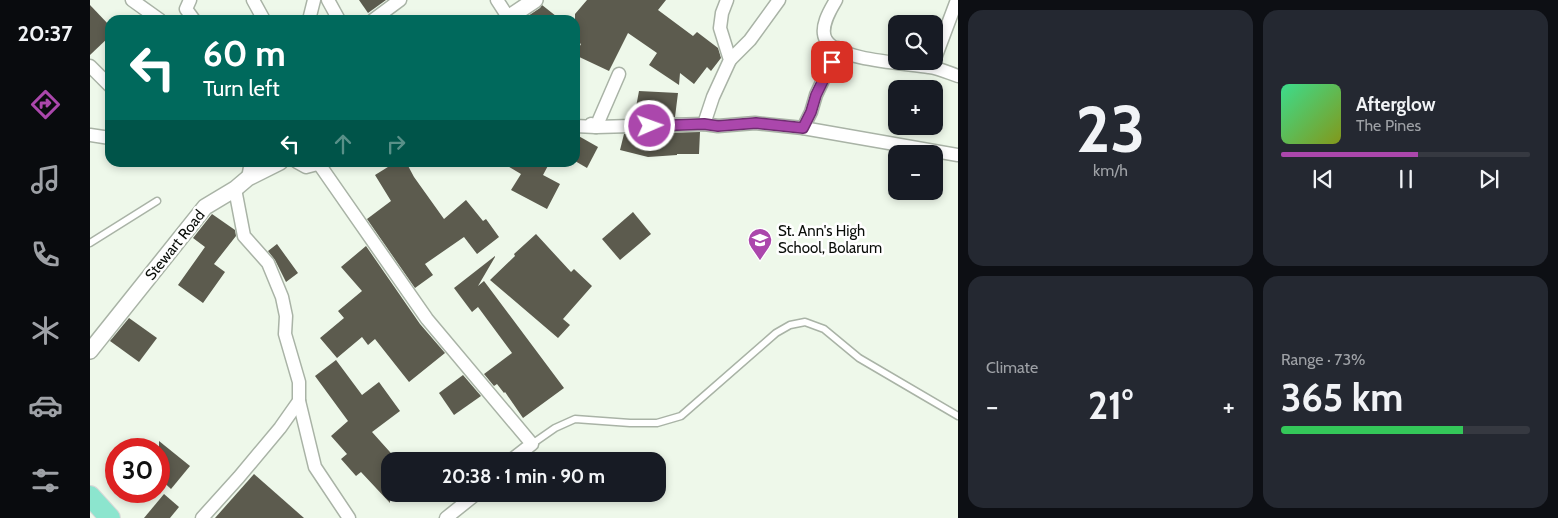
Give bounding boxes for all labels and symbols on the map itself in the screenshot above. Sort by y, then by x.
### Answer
pin [811,41,853,83]
position arrow [623,99,675,151]
street label: Stewart Road [141,206,209,284]
place label: St. Ann's High School, Bolarum [778,222,882,257]
school or university icon: St. Ann's High School, Bolarum [747,227,773,261]
speed limit sign: 30 [105,438,170,503]

